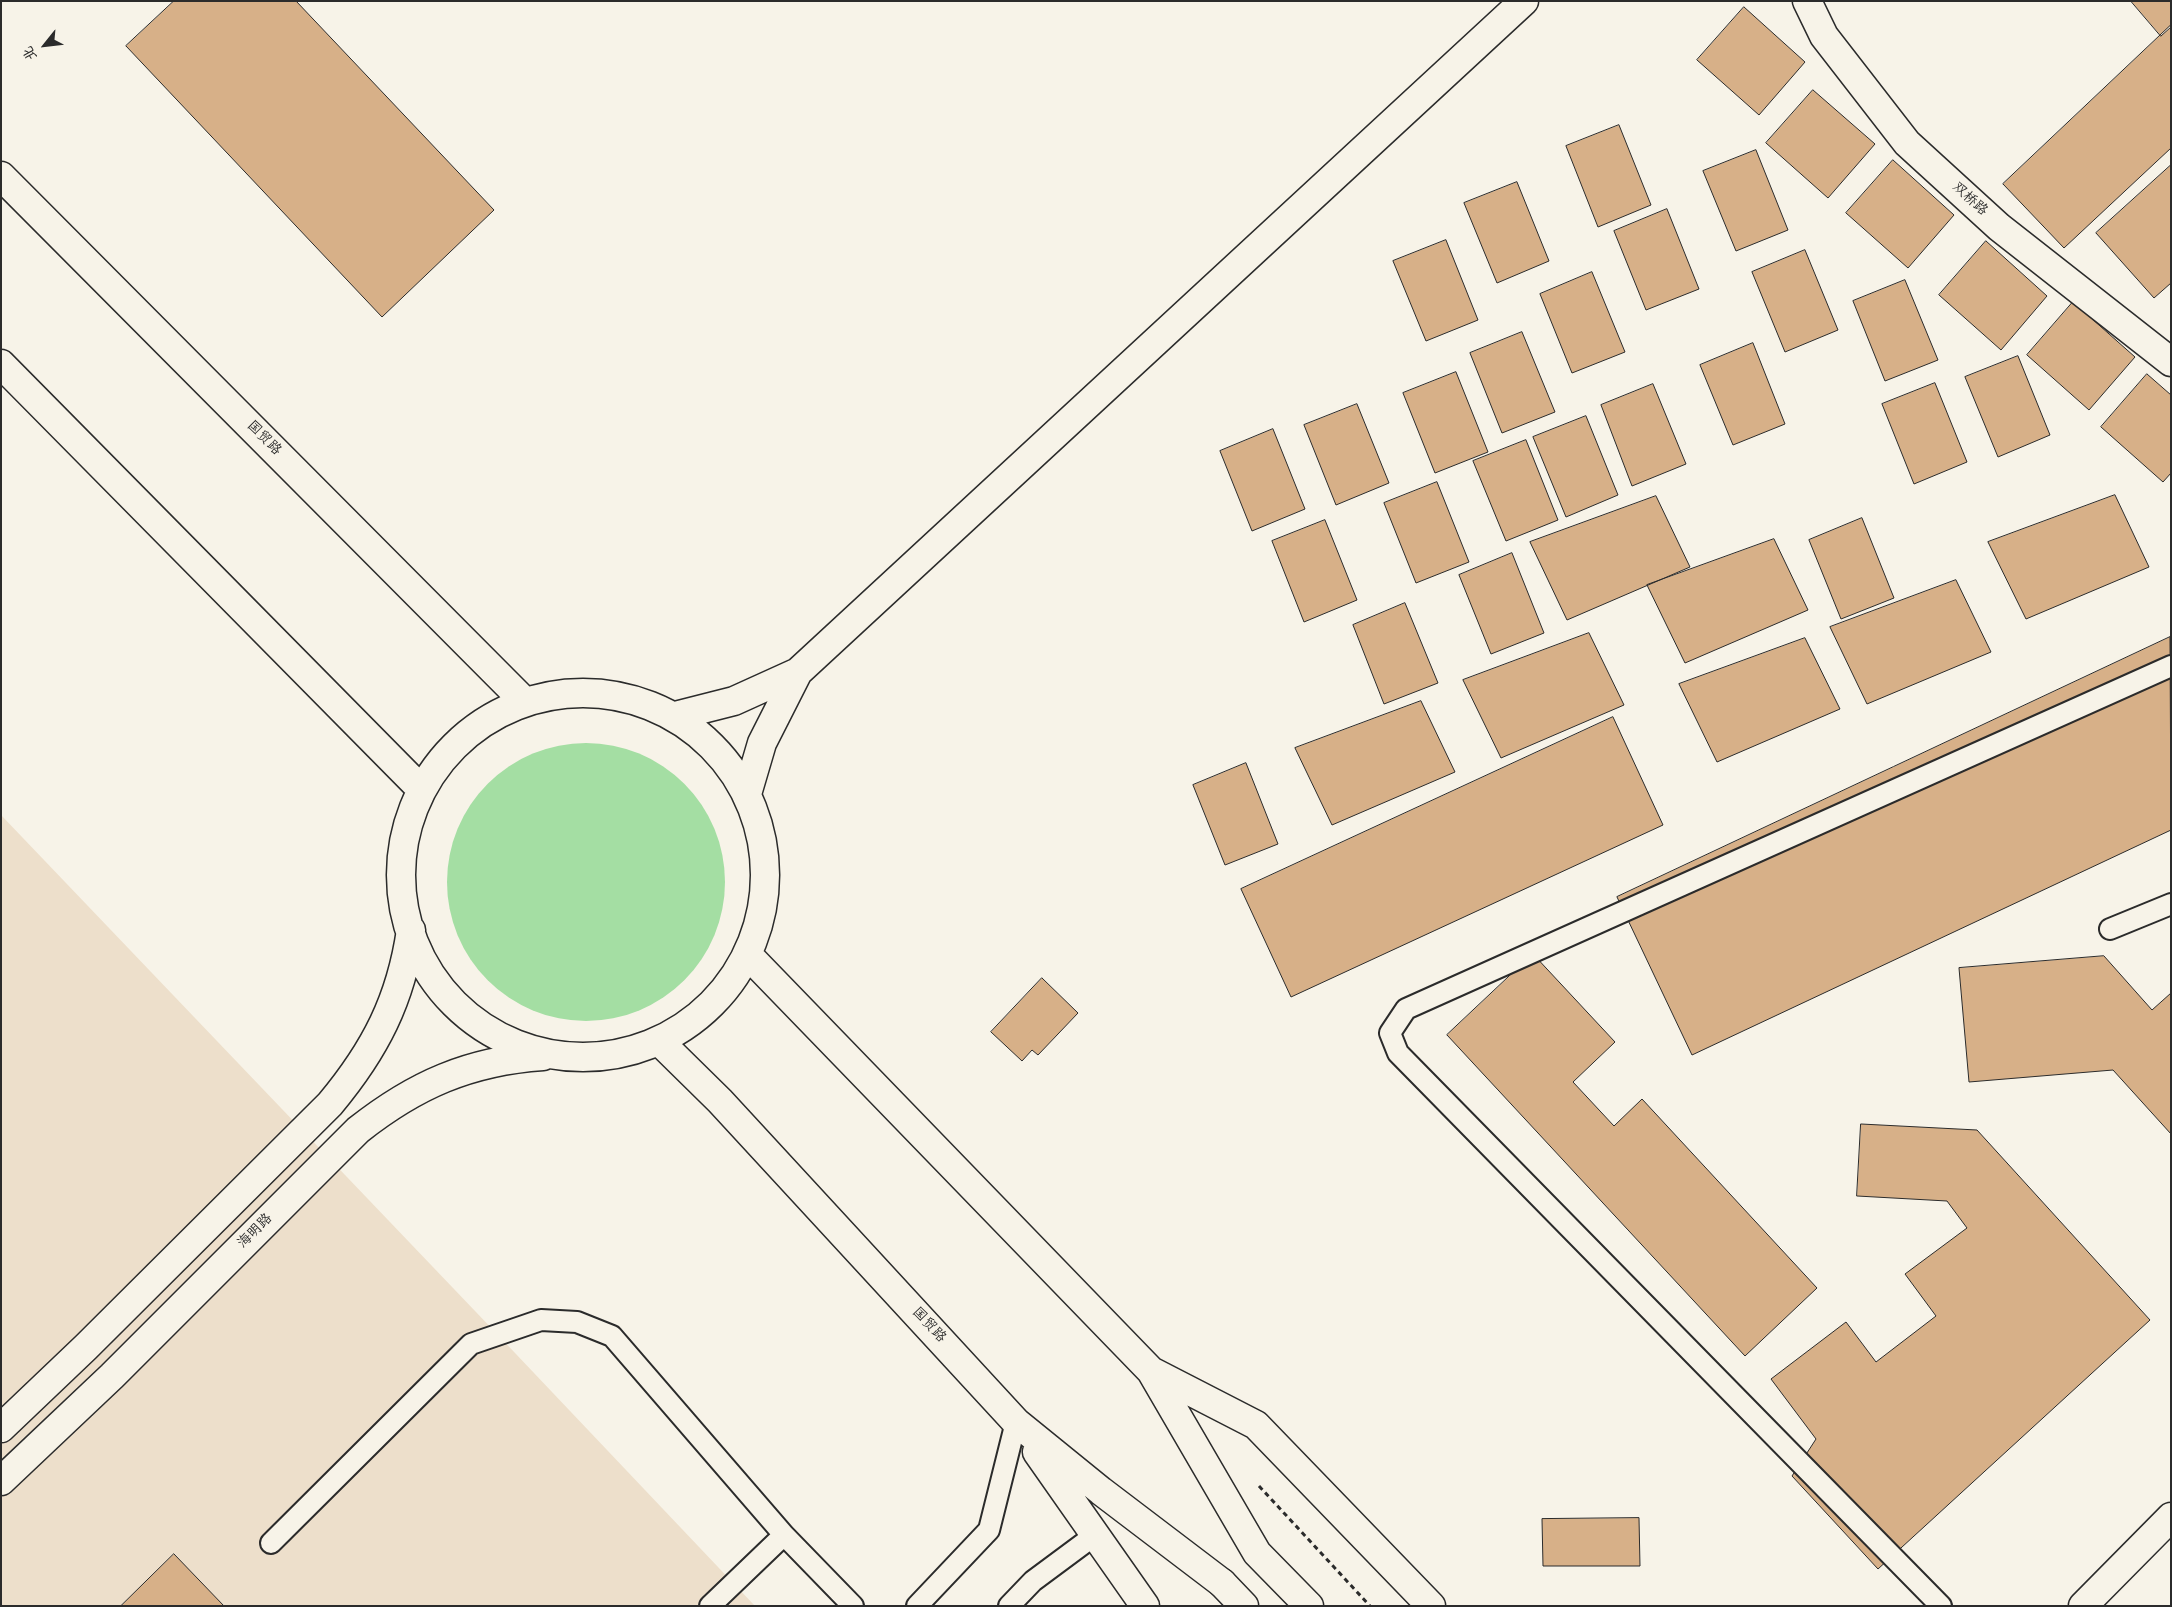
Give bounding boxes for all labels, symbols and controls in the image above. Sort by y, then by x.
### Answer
north arrow [20,20,70,70]
text: 北 [21,42,42,63]
street label: 双桥路 [1948,180,1990,220]
street label: 国贸路 [242,418,284,460]
street label: 海明路 [235,1211,277,1253]
street label: 国贸路 [908,1305,948,1347]

